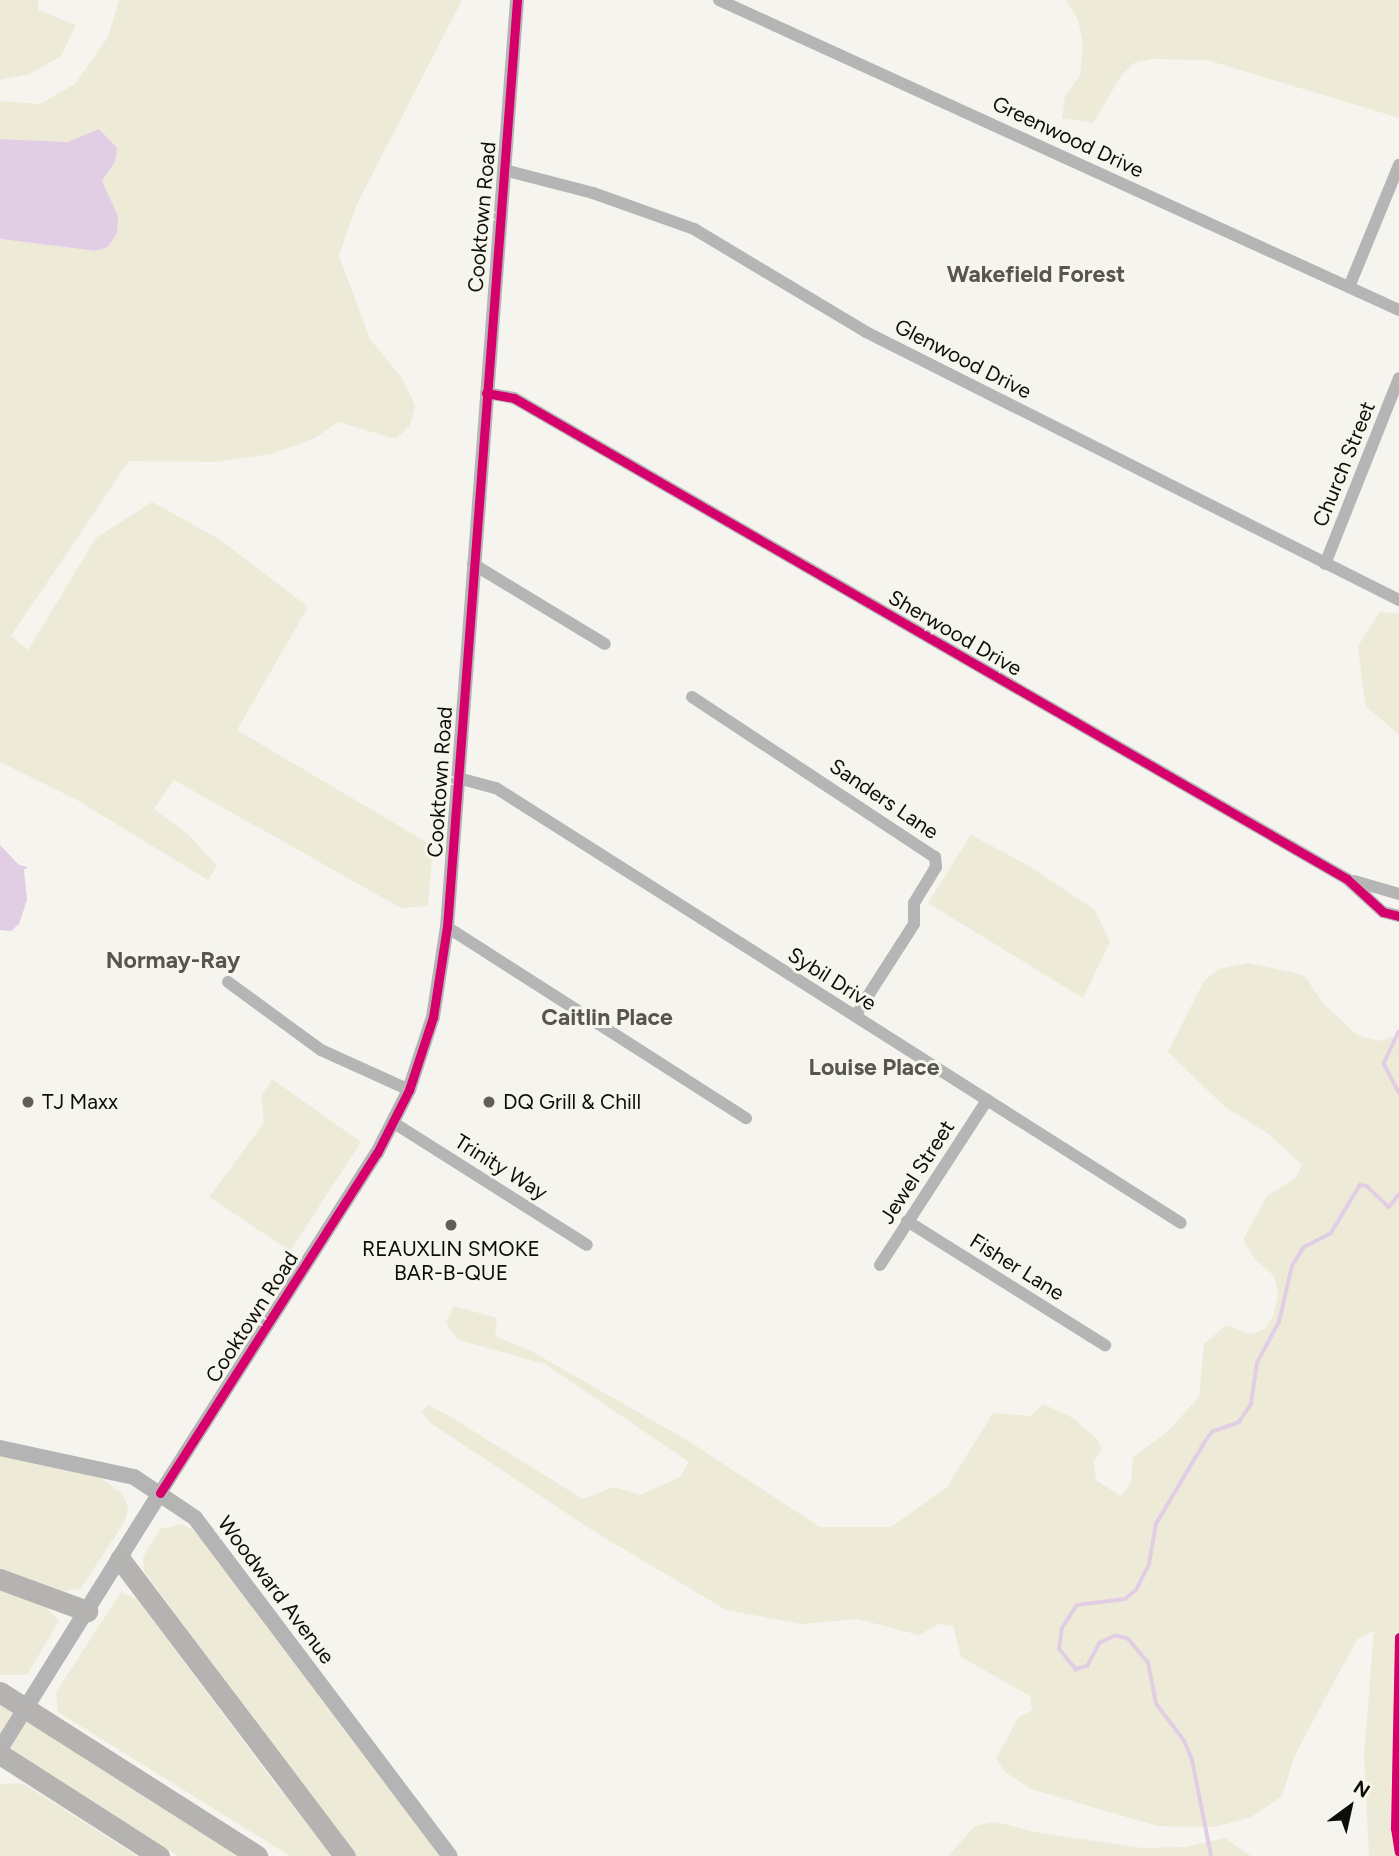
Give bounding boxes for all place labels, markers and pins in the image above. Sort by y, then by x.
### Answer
place label: TJ Maxx [42,1089,118,1115]
place label: DQ Grill & Chill [503,1089,641,1115]
marker: TJ Maxx [20,1094,36,1110]
marker: DQ Grill & Chill [481,1094,497,1110]
marker: REAUXLIN SMOKE BAR-B-QUE [443,1217,459,1233]
place label: REAUXLIN SMOKE BAR-B-QUE [362,1236,540,1286]

